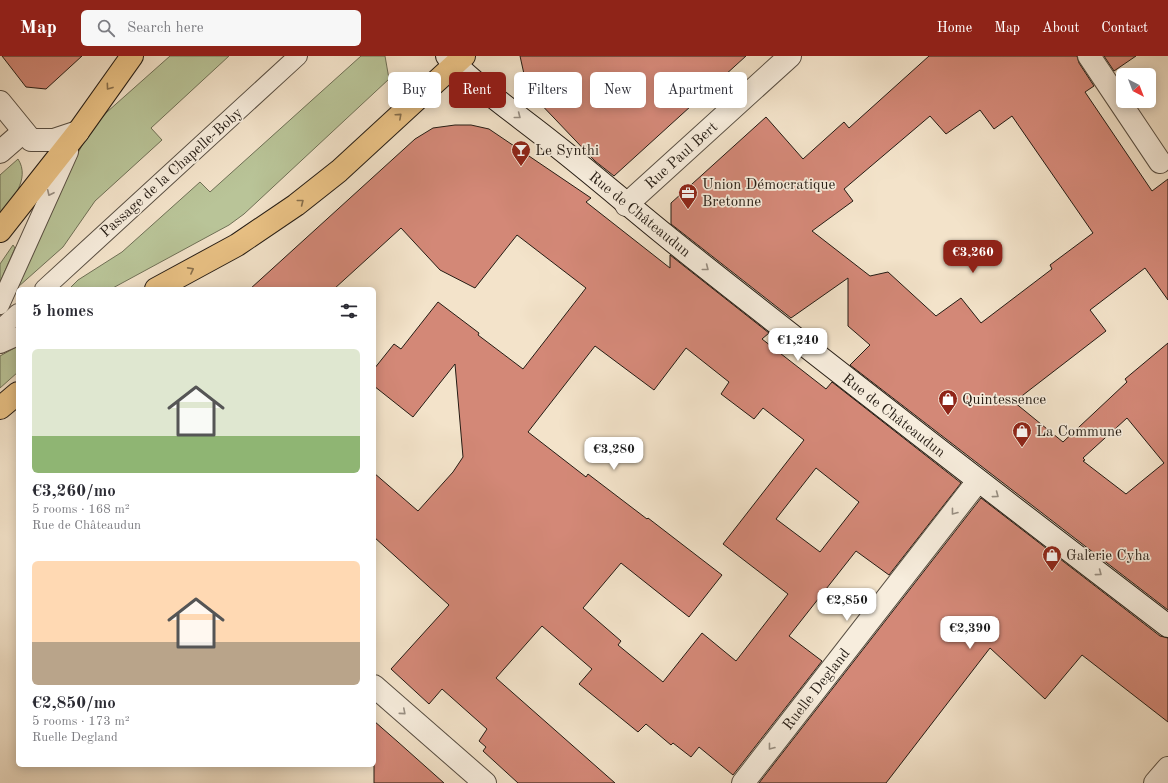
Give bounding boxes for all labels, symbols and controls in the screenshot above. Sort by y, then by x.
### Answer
search box [81,10,361,46]
icon: search [95,17,117,39]
text: Map [20,19,57,38]
text: Search here [127,21,204,36]
text: Home [937,21,972,35]
text: Map [994,21,1020,35]
text: About [1042,21,1079,35]
text: Contact [1101,21,1148,35]
north arrow [1116,68,1156,108]
map controls [1116,68,1156,108]
chip: Buy [388,72,441,108]
chip: Rent [449,72,506,108]
chip: Filters [514,72,582,108]
chip: New [590,72,646,108]
chip: Apartment [654,72,747,108]
one-way arrow [107,83,114,90]
street label: Passage de la Chapelle-Boby [98,105,246,241]
one-way arrow [513,111,520,118]
one-way arrow [394,114,401,121]
street label: Rue Paul Bert [643,120,721,192]
bar icon: Le Synthi [510,139,532,167]
place label: Le Synthi [535,144,599,159]
street label: Rue de Châteaudun [585,170,693,261]
place label: Union Démocratique Bretonne [702,178,835,210]
office icon: Union Démocratique Bretonne [677,182,699,210]
one-way arrow [47,188,55,196]
one-way arrow [296,200,303,207]
pin: €3,260 [940,240,1006,274]
text: €3,260 [952,246,994,259]
one-way arrow [702,263,709,270]
one-way arrow [186,268,194,275]
icon: filters [338,300,360,322]
text: 5 homes [32,303,94,320]
pin: €1,240 [765,328,831,362]
text: €1,240 [777,334,819,347]
street label: Rue de Châteaudun [839,372,947,461]
icon: home [160,375,232,447]
shop icon: Quintessence [937,388,959,416]
place label: Quintessence [962,393,1046,408]
shop icon: La Commune [1011,420,1033,448]
place label: La Commune [1036,425,1122,440]
pin: €3,280 [581,437,647,471]
text: €3,280 [593,443,635,456]
text: €3,260/mo [32,483,116,500]
one-way arrow [991,490,998,497]
text: 5 rooms · 168 m² [32,503,130,516]
one-way arrow [951,507,958,514]
text: Rue de Châteaudun [32,519,141,532]
shop icon: Galerie Cyha [1041,544,1063,572]
place label: Galerie Cyha [1066,549,1151,564]
one-way arrow [1095,569,1102,576]
icon: home [160,587,232,659]
pin: €2,850 [814,588,880,622]
text: €2,850 [826,594,868,607]
pin: €2,390 [937,616,1003,650]
text: €2,390 [949,622,991,635]
street label: Ruelle Degland [781,646,854,734]
text: €2,850/mo [32,695,116,712]
one-way arrow [399,707,406,714]
text: 5 rooms · 173 m² [32,715,130,728]
text: Ruelle Degland [32,731,118,744]
one-way arrow [768,743,775,750]

